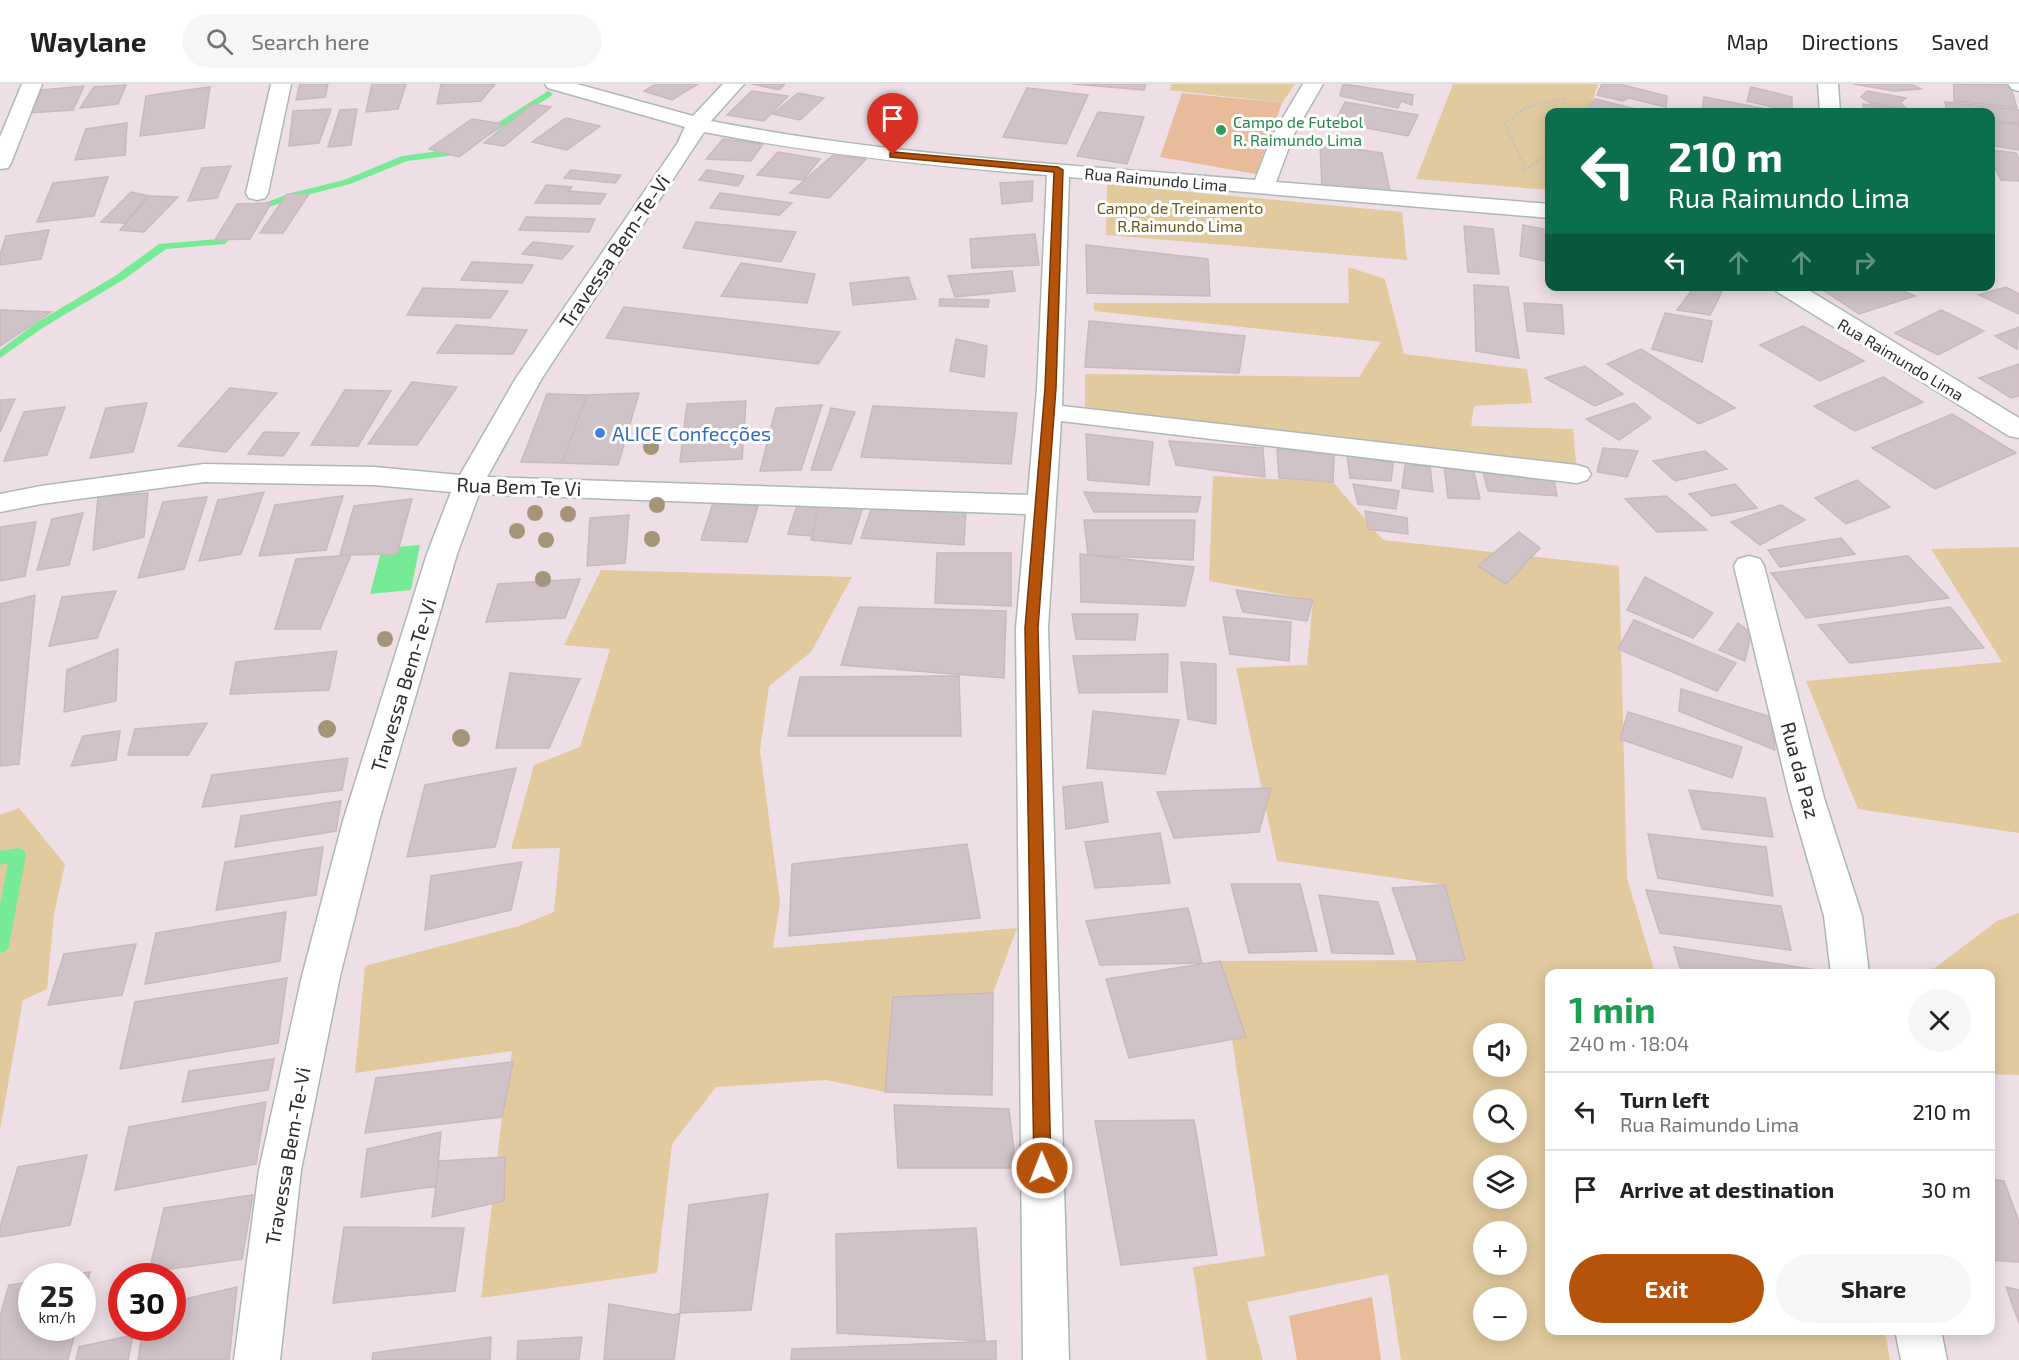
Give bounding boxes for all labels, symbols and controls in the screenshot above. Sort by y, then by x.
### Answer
search box [182,14,602,68]
text: Waylane [30,24,146,58]
icon: search [203,25,236,58]
text: Search here [251,28,370,54]
text: Map [1726,29,1769,54]
text: Directions [1802,29,1898,54]
text: Saved [1931,29,1989,54]
pin [867,93,918,155]
icon: arrive [876,102,909,135]
place label: Campo de Futebol R. Raimundo Lima [1233,112,1364,149]
marker: Campo de Futebol R. Raimundo Lima [1214,123,1228,137]
text: 210 m [1668,130,1783,180]
icon: left [1569,132,1647,210]
street label: Rua Raimundo Lima [1084,163,1228,195]
street label: Travessa Bem-Te-Vi [554,170,674,332]
text: Rua Raimundo Lima [1668,181,1910,213]
park label: Campo de Treinamento R.Raimundo Lima [1097,198,1263,235]
icon: left [1659,246,1692,279]
icon: ahead [1722,246,1755,279]
icon: ahead [1785,246,1818,279]
icon: right [1848,246,1881,279]
street label: Rua Raimundo Lima [1835,314,1967,404]
place label: ALICE Confecções [612,421,771,446]
marker: ALICE Confecções [593,426,607,440]
street label: Rua Bem Te Vi [456,472,582,500]
street label: Travessa Bem-Te-Vi [365,595,441,775]
street label: Rua da Paz [1777,719,1825,821]
text: 1 min [1569,987,1656,1030]
button: close [1908,989,1971,1052]
map controls [1473,1023,1527,1341]
button: sound [1473,1023,1527,1077]
text: 240 m · 18:04 [1569,1031,1689,1055]
street label: Travessa Bem-Te-Vi [260,1065,314,1247]
text: Turn left [1620,1086,1709,1112]
button: search [1473,1089,1527,1143]
icon: left [1569,1095,1602,1128]
text: 210 m [1912,1098,1971,1124]
text: Rua Raimundo Lima [1620,1112,1799,1136]
position arrow [1010,1136,1074,1200]
button: layers [1473,1155,1527,1209]
icon: arrive [1569,1173,1602,1206]
text: Arrive at destination [1620,1176,1834,1202]
text: 30 m [1921,1176,1971,1202]
button: + [1473,1221,1527,1275]
button: Exit [1569,1254,1764,1323]
button: Share [1776,1254,1971,1323]
speed limit sign: 30 [108,1263,186,1341]
text: 25 [40,1277,74,1313]
button: − [1473,1287,1527,1341]
text: km/h [38,1308,76,1326]

